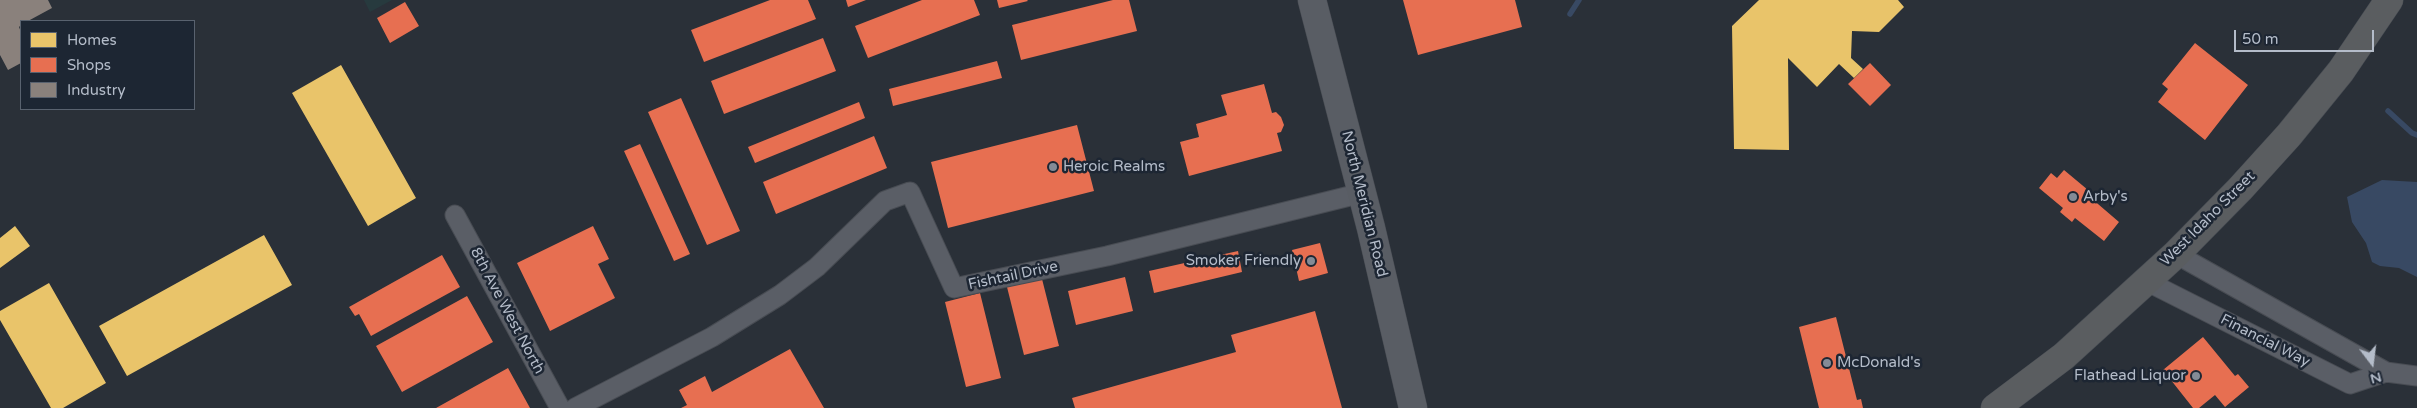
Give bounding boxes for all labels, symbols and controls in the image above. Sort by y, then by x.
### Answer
legend [20,20,195,110]
scale bar [2237,20,2377,52]
text: 50 m [2242,30,2279,48]
text: Homes [67,31,117,49]
text: Shops [67,56,111,74]
text: Industry [67,81,126,99]
street label: North Meridian Road [1337,129,1391,279]
place label: Heroic Realms [1063,158,1165,176]
marker: Heroic Realms [1047,161,1059,173]
street label: West Idaho Street [2157,168,2259,270]
place label: Arby's [2083,188,2128,206]
marker: Arby's [2067,191,2079,203]
street label: 8th Ave West North [466,245,548,377]
place label: Smoker Friendly [1186,252,1301,270]
marker: Smoker Friendly [1305,255,1317,267]
street label: Fishtail Drive [966,258,1060,294]
street label: Financial Way [2217,311,2313,371]
north arrow [2347,338,2397,388]
place label: McDonald's [1837,354,1921,372]
marker: McDonald's [1821,357,1833,369]
place label: Flathead Liquor [2074,367,2186,385]
text: N [2368,368,2384,388]
marker: Flathead Liquor [2190,370,2202,382]

